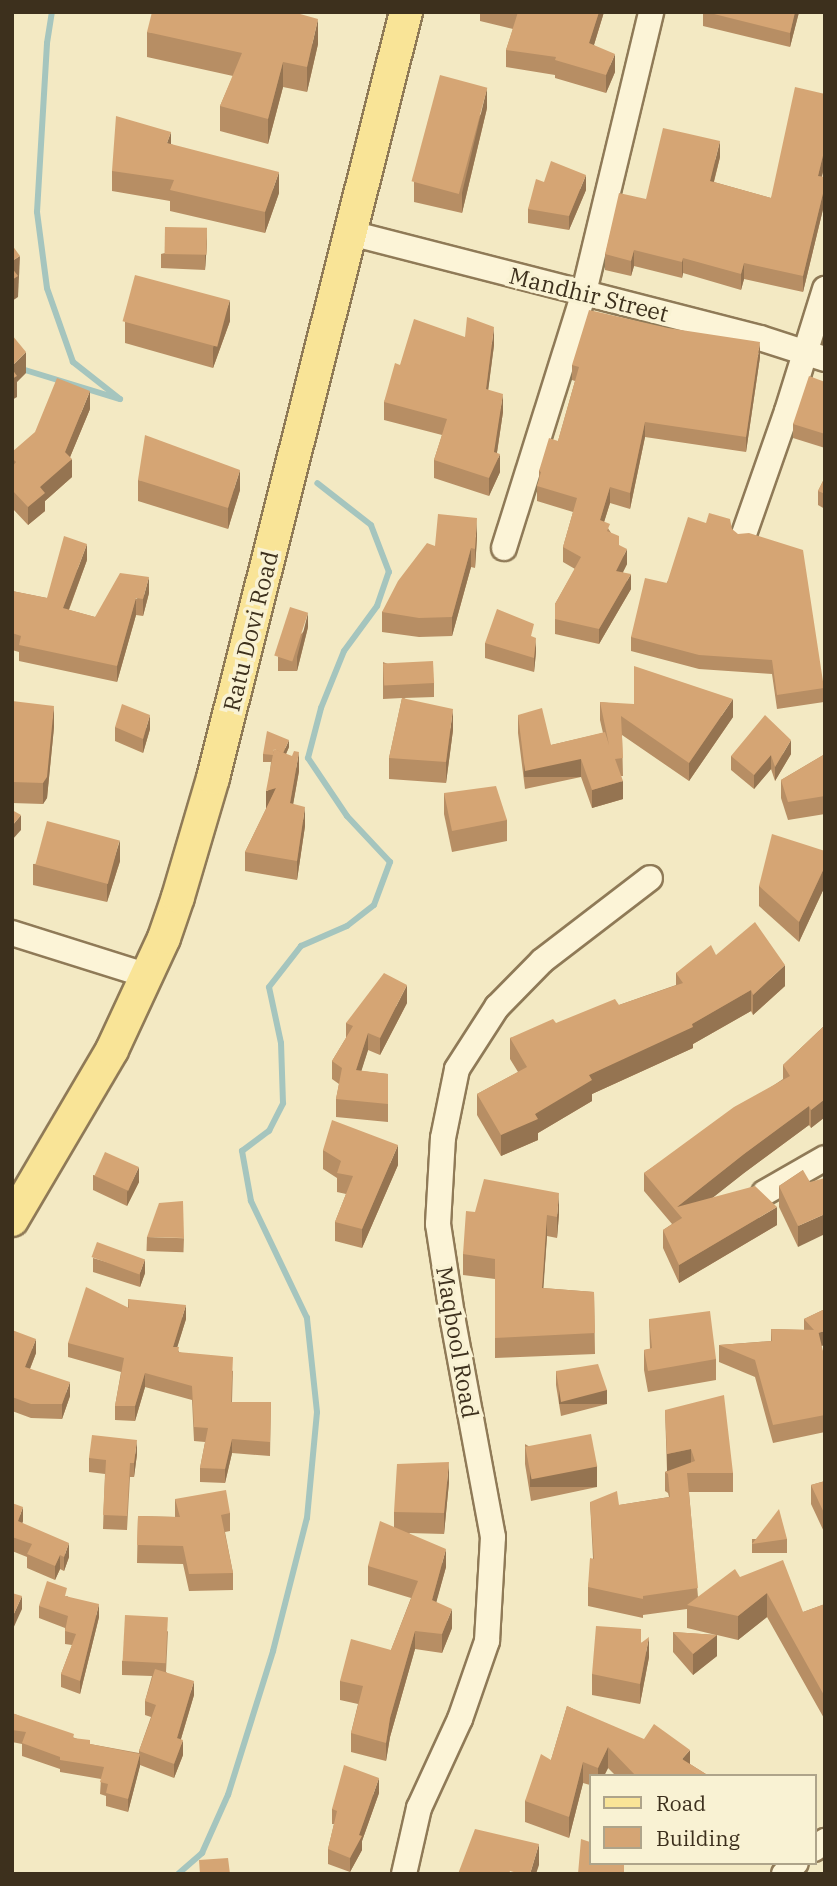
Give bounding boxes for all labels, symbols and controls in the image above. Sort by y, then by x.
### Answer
street label: Mandhir Street [507,261,671,327]
street label: Ratu Dovi Road [217,548,283,714]
street label: Maqbool Road [431,1264,485,1420]
legend [588,1774,816,1865]
text: Road [656,1789,706,1817]
text: Building [656,1824,740,1852]

